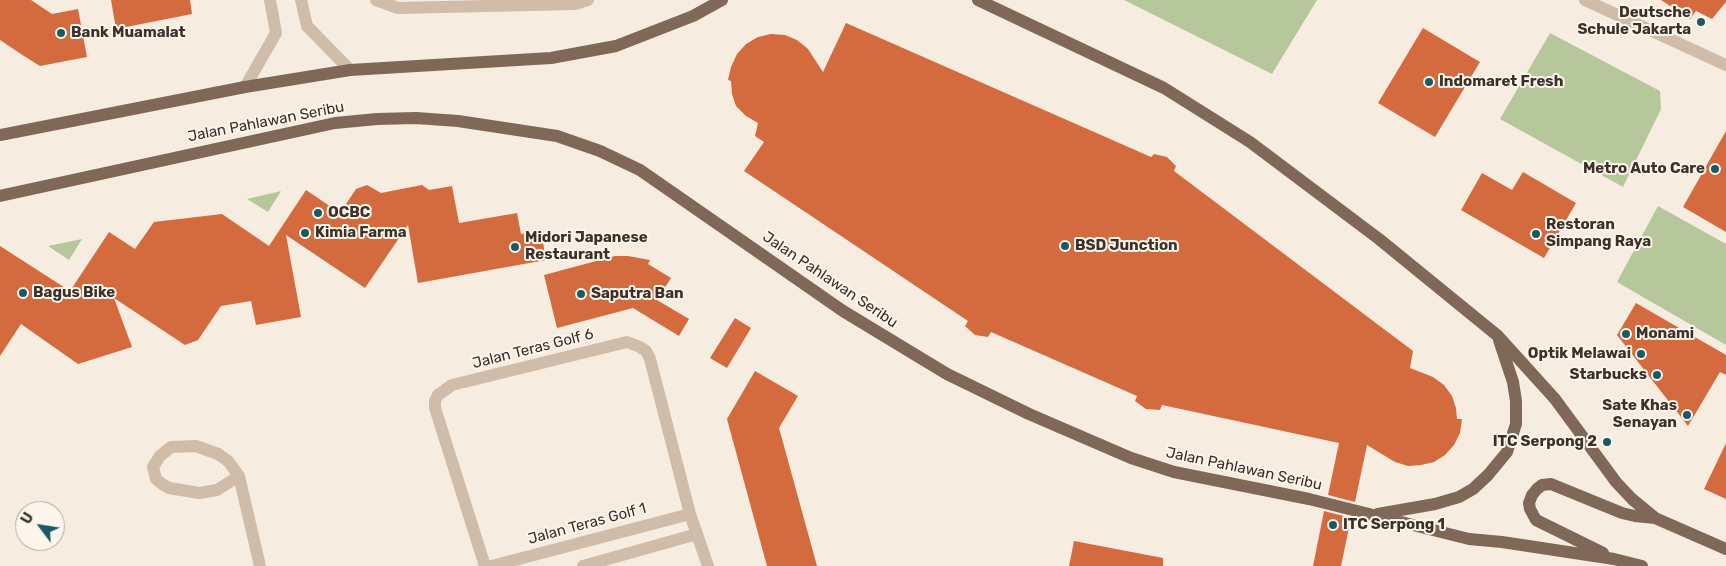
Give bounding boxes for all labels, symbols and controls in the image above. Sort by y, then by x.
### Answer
place label: Deutsche Schule Jakarta [1577,4,1691,39]
marker: Deutsche Schule Jakarta [1695,16,1707,28]
place label: Bank Muamalat [71,24,186,42]
marker: Bank Muamalat [55,27,67,39]
place label: Indomaret Fresh [1439,73,1563,91]
marker: Indomaret Fresh [1423,76,1435,88]
street label: Jalan Pahlawan Seribu [186,98,346,146]
place label: Metro Auto Care [1583,160,1705,178]
marker: Metro Auto Care [1709,163,1721,175]
place label: OCBC [328,204,370,222]
marker: OCBC [312,207,324,219]
place label: Restoran Simpang Raya [1546,216,1651,251]
place label: Kimia Farma [315,224,407,242]
marker: Kimia Farma [299,227,311,239]
street label: Jalan Pahlawan Seribu [759,228,901,332]
marker: Restoran Simpang Raya [1530,228,1542,240]
place label: Midori Japanese Restaurant [525,229,648,264]
place label: BSD Junction [1075,237,1178,255]
marker: BSD Junction [1059,240,1071,252]
marker: Midori Japanese Restaurant [509,241,521,253]
place label: Bagus Bike [33,284,115,302]
place label: Saputra Ban [591,285,684,303]
marker: Bagus Bike [17,287,29,299]
marker: Saputra Ban [575,288,587,300]
street label: Jalan Teras Golf 6 [471,325,595,373]
place label: Monami [1636,325,1694,343]
marker: Monami [1620,328,1632,340]
place label: Optik Melawai [1528,345,1631,363]
marker: Optik Melawai [1635,348,1647,360]
place label: Starbucks [1570,366,1647,384]
marker: Starbucks [1651,369,1663,381]
place label: Sate Khas Senayan [1602,397,1677,432]
marker: Sate Khas Senayan [1681,409,1693,421]
place label: ITC Serpong 2 [1493,433,1597,451]
marker: ITC Serpong 2 [1601,436,1613,448]
street label: Jalan Pahlawan Seribu [1164,444,1324,494]
street label: Jalan Teras Golf 1 [526,500,648,548]
north arrow [15,501,65,551]
text: U [18,510,37,527]
place label: ITC Serpong 1 [1343,516,1445,534]
marker: ITC Serpong 1 [1327,519,1339,531]

